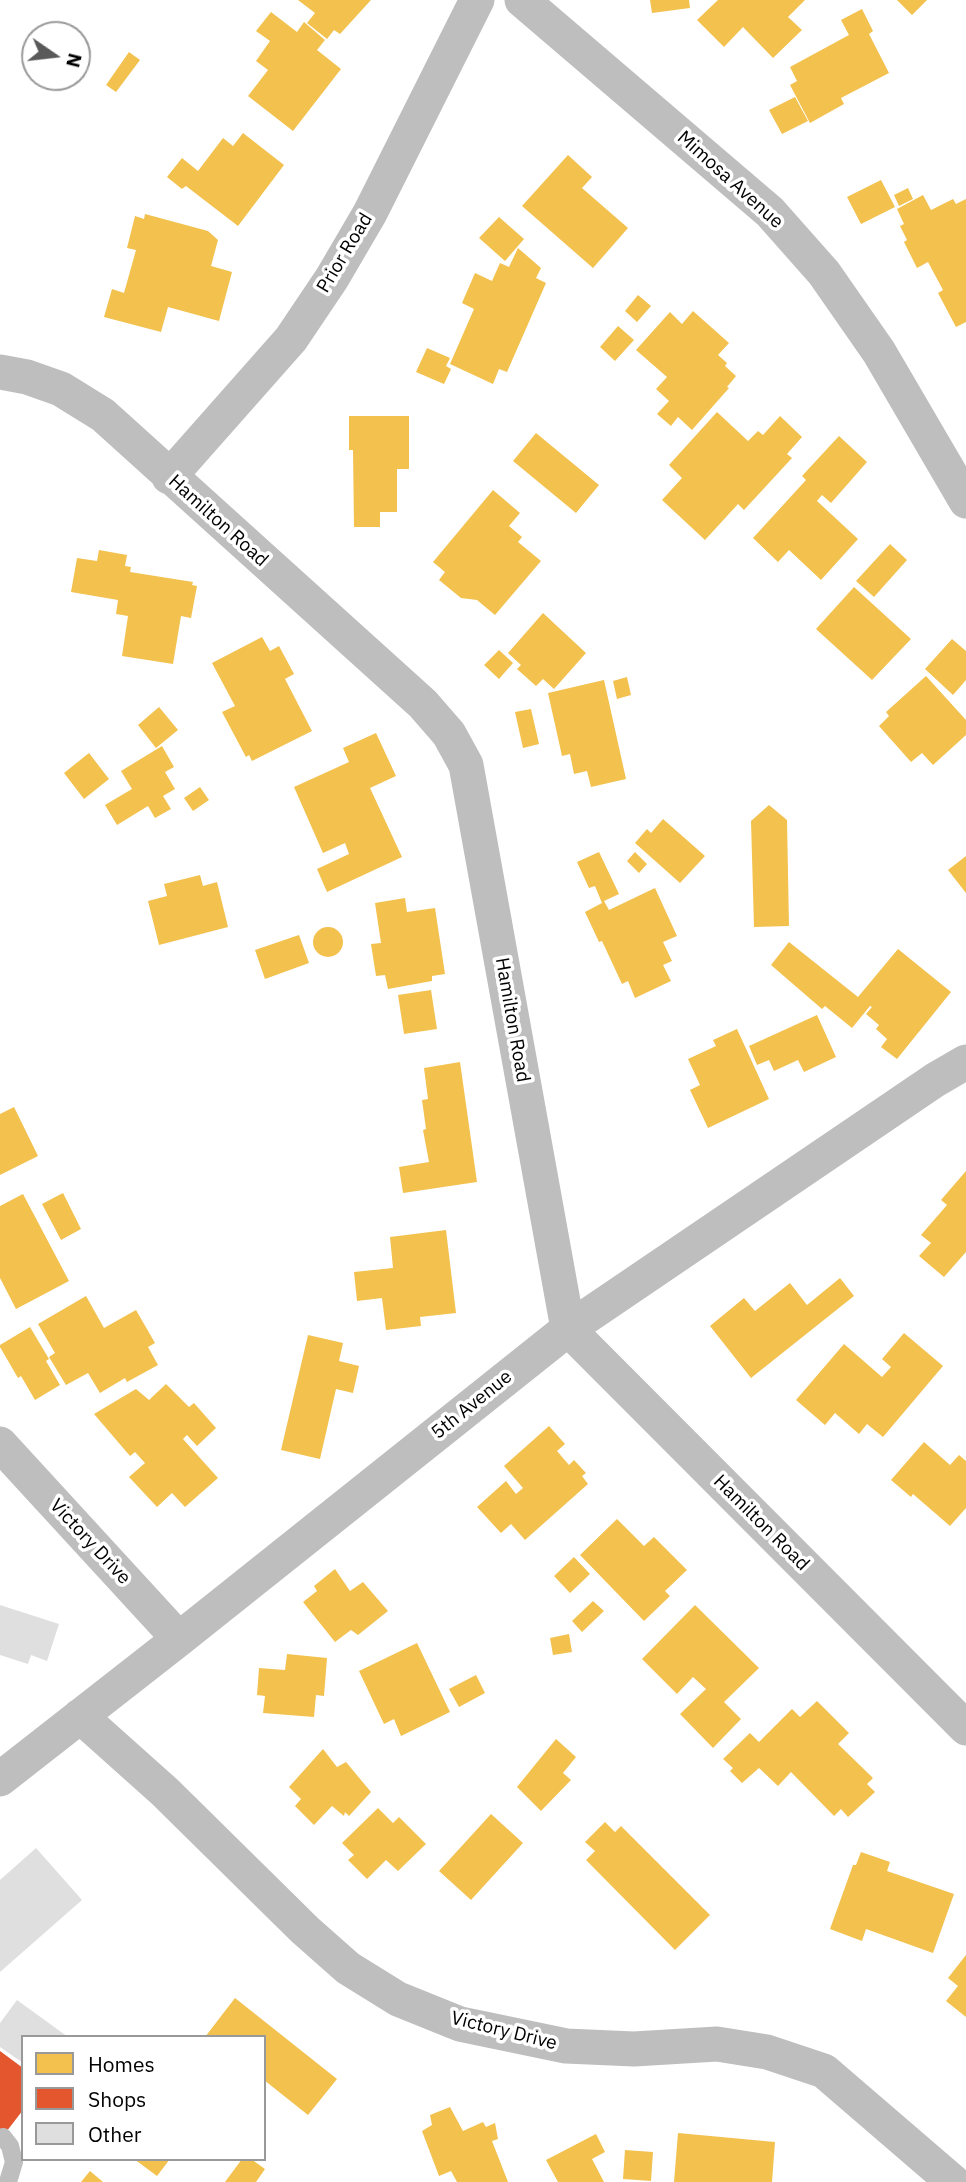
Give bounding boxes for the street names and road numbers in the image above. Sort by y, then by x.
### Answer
street label: Mimosa Avenue [672,126,788,234]
street label: Prior Road [312,209,378,297]
street label: Hamilton Road [163,470,273,572]
street label: Hamilton Road [490,956,534,1084]
street label: 5th Avenue [427,1366,517,1444]
street label: Hamilton Road [708,1470,814,1576]
street label: Victory Drive [45,1495,135,1589]
street label: Victory Drive [449,2007,559,2055]

